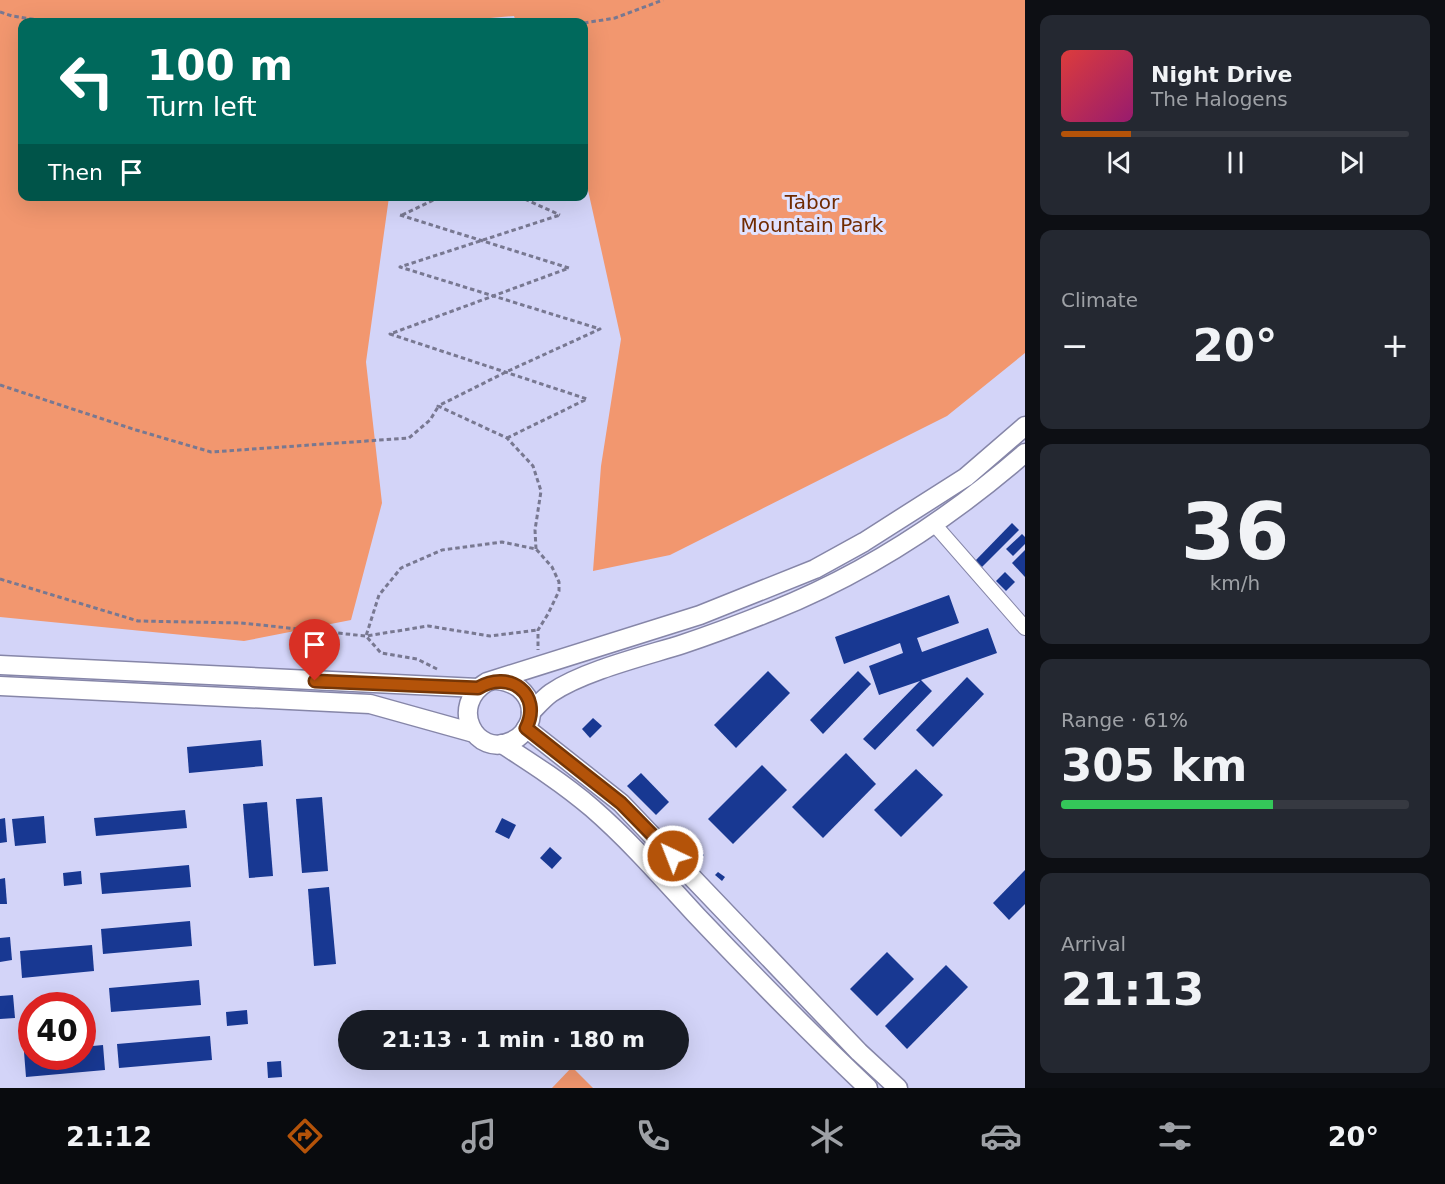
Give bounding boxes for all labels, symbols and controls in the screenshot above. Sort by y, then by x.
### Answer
text: 100 m [147,41,293,90]
icon: left [48,42,126,120]
text: Night Drive [1151,62,1292,87]
text: The Halogens [1151,87,1288,111]
text: Turn left [147,91,257,122]
icon: previous [1103,146,1136,179]
icon: pause [1219,146,1252,179]
icon: next [1335,146,1368,179]
icon: arrive [115,156,148,189]
text: Then [48,160,103,185]
park label: Tabor Mountain Park [741,190,884,237]
text: Climate [1061,288,1138,312]
text: 20° [1192,319,1278,372]
text: − [1061,326,1089,365]
text: + [1381,326,1409,365]
text: 36 [1181,487,1289,577]
text: km/h [1210,571,1260,595]
pin [289,619,340,681]
icon: arrive [298,628,331,661]
text: Range · 61% [1061,708,1188,732]
text: 305 km [1061,739,1247,792]
position arrow [641,824,705,888]
text: Arrival [1061,932,1126,956]
text: 21:13 [1061,963,1204,1016]
speed limit sign: 40 [18,992,96,1070]
text: 21:13 · 1 min · 180 m [382,1027,645,1052]
icon: directions [284,1115,326,1157]
icon: music [458,1115,500,1157]
icon: phone [632,1115,674,1157]
icon: climate [806,1115,848,1157]
icon: car [980,1115,1022,1157]
icon: filters [1154,1115,1196,1157]
text: 21:12 [66,1121,152,1152]
text: 20° [1328,1121,1379,1152]

